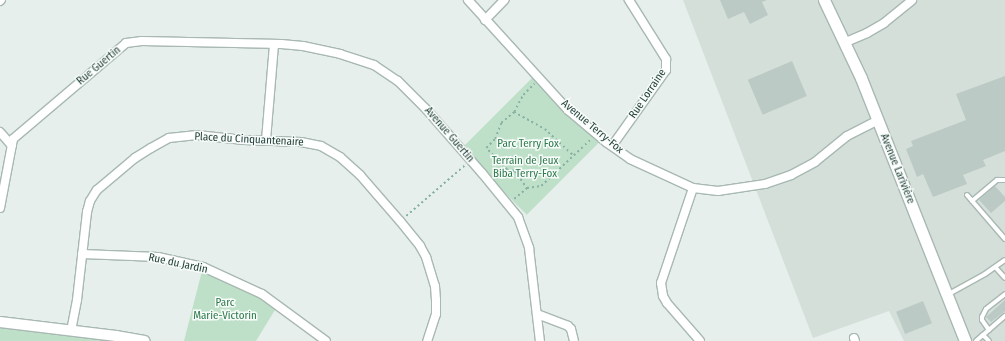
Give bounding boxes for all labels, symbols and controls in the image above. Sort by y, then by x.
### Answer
street label: Rue Guertin [74,44,124,88]
street label: Rue Lorraine [627,67,669,121]
street label: Avenue Terry-Fox [558,97,626,157]
street label: Avenue Guertin [421,105,477,165]
street label: Place du Cinquantenaire [194,131,304,149]
street label: Avenue Larivière [877,132,917,206]
park label: Parc Terry Fox [497,137,559,151]
park label: Terrain de Jeux Biba Terry-Fox [492,155,558,181]
street label: Rue du Jardin [147,251,209,277]
park label: Parc Marie-Victorin [193,297,257,323]

